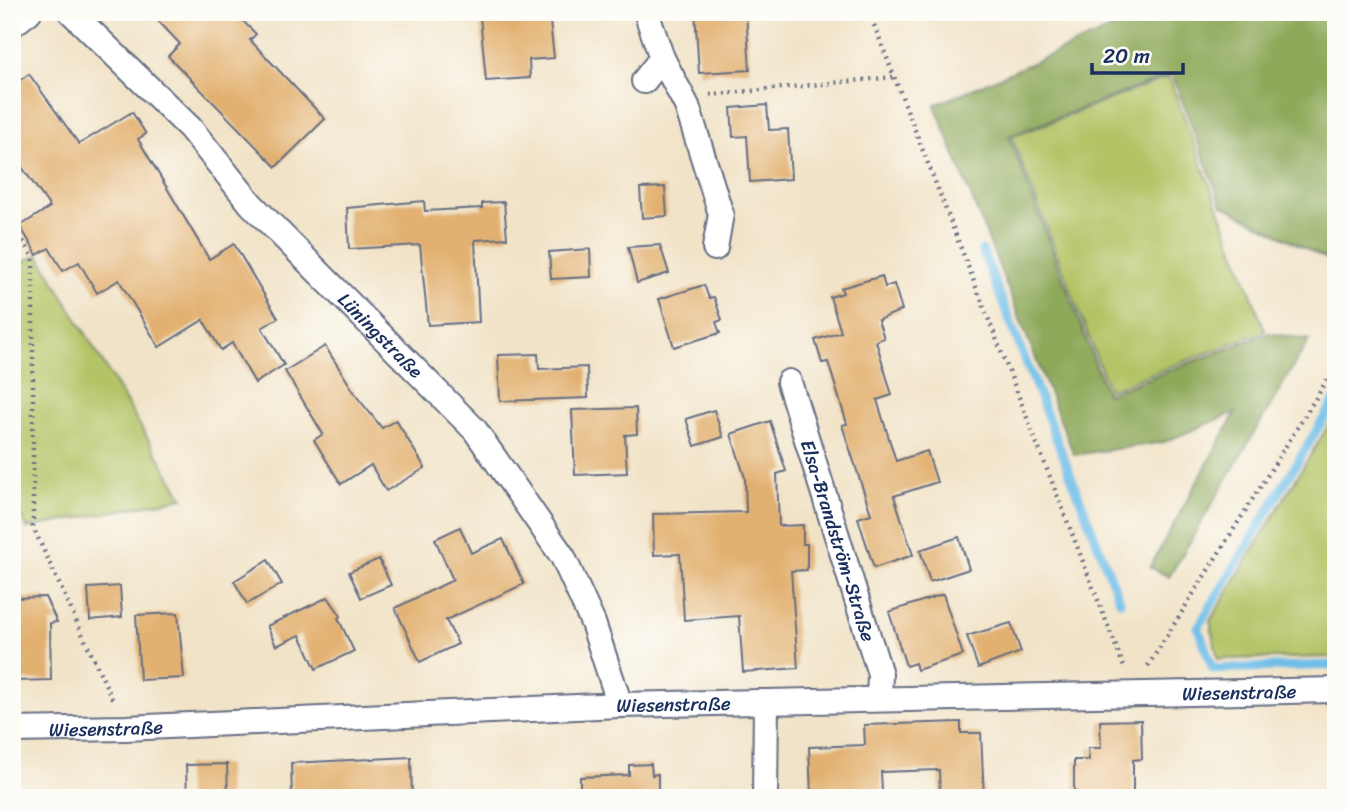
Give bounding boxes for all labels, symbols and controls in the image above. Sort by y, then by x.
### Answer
scale bar [1092,32,1184,76]
text: 20 m [1103,37,1150,75]
street label: Lüningstraße [330,284,432,386]
street label: Elsa-Brandström-Straße [791,435,885,646]
street label: Wiesenstraße [1182,674,1297,710]
street label: Wiesenstraße [616,686,731,722]
street label: Wiesenstraße [49,710,164,746]

